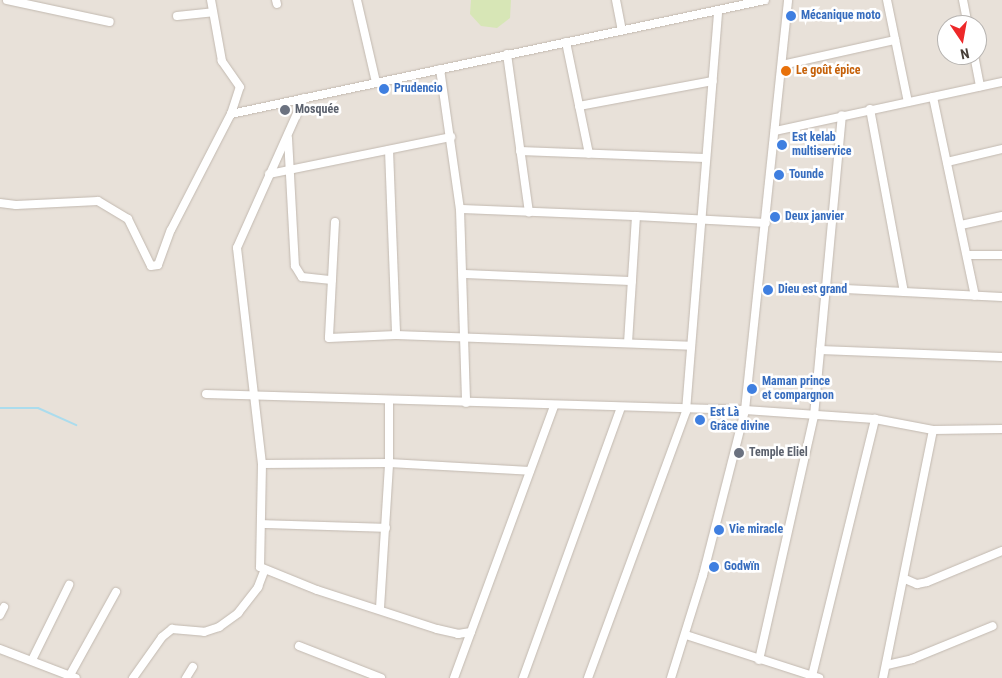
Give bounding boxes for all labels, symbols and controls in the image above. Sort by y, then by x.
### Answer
place label: Mécanique moto [801,9,881,23]
marker: Mécanique moto [785,10,797,22]
north arrow [937,15,987,65]
text: N [959,45,971,62]
place label: Le goût épice [796,64,861,78]
marker: Le goût épice [780,65,792,77]
place label: Prudencio [394,82,443,96]
marker: Prudencio [378,83,390,95]
place label: Mosquée [295,103,339,117]
marker: Mosquée [279,104,291,116]
place label: Est kelab multiservice [792,131,851,159]
marker: Est kelab multiservice [776,139,788,151]
place label: Tounde [789,168,824,182]
marker: Tounde [773,169,785,181]
place label: Deux janvier [785,210,844,224]
marker: Deux janvier [769,211,781,223]
place label: Dieu est grand [778,283,847,297]
marker: Dieu est grand [762,284,774,296]
place label: Maman prince et compargnon [762,375,834,403]
marker: Maman prince et compargnon [746,383,758,395]
place label: Est Là Grâce divine [710,406,770,434]
marker: Est Là Grâce divine [694,414,706,426]
place label: Temple Eliel [749,446,808,460]
marker: Temple Eliel [733,447,745,459]
place label: Vie miracle [729,523,783,537]
marker: Vie miracle [713,524,725,536]
place label: Godwïn [724,560,760,574]
marker: Godwïn [708,561,720,573]

